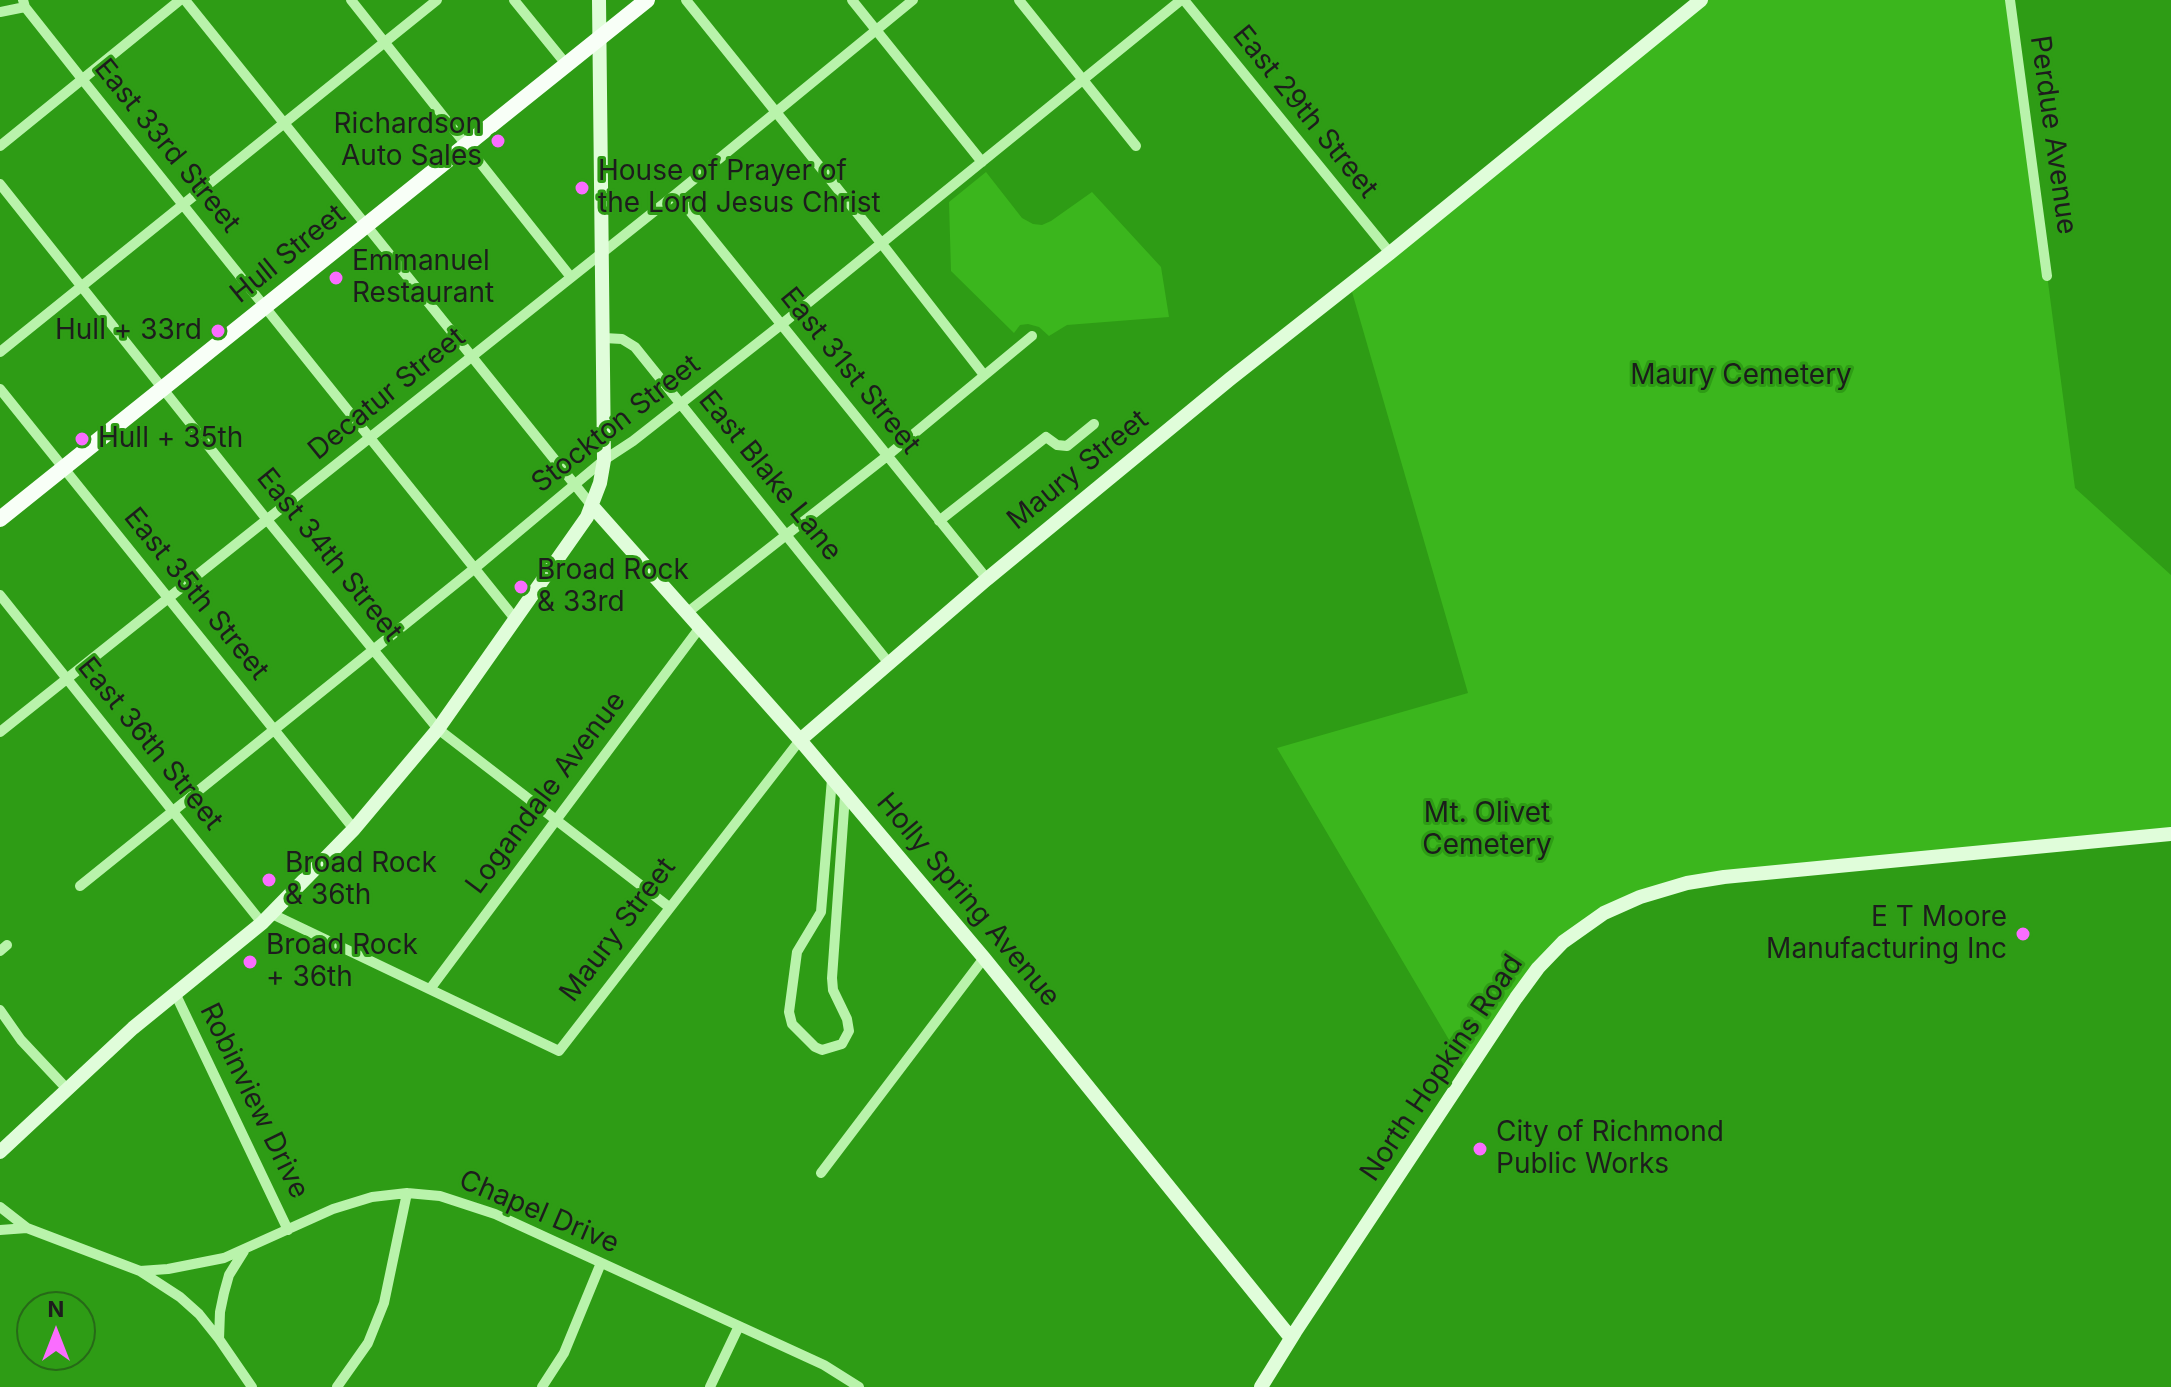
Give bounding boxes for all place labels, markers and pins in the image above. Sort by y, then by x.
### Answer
place label: Richardson Auto Sales [334,108,482,174]
marker: Richardson Auto Sales [489,132,507,150]
place label: House of Prayer of the Lord Jesus Christ [598,155,881,221]
marker: House of Prayer of the Lord Jesus Christ [573,179,591,197]
place label: Emmanuel Restaurant [352,245,494,311]
marker: Emmanuel Restaurant [327,269,345,287]
place label: Hull + 33rd [55,314,202,348]
marker: Hull + 33rd [209,322,227,340]
place label: Hull + 35th [98,422,243,456]
marker: Hull + 35th [73,430,91,448]
place label: Broad Rock & 33rd [537,554,689,620]
marker: Broad Rock & 33rd [512,578,530,596]
place label: Broad Rock & 36th [285,847,437,913]
marker: Broad Rock & 36th [260,871,278,889]
place label: E T Moore Manufacturing Inc [1766,901,2007,967]
marker: E T Moore Manufacturing Inc [2014,925,2032,943]
place label: Broad Rock + 36th [266,929,418,995]
marker: Broad Rock + 36th [241,953,259,971]
place label: City of Richmond Public Works [1496,1116,1724,1182]
marker: City of Richmond Public Works [1471,1140,1489,1158]

